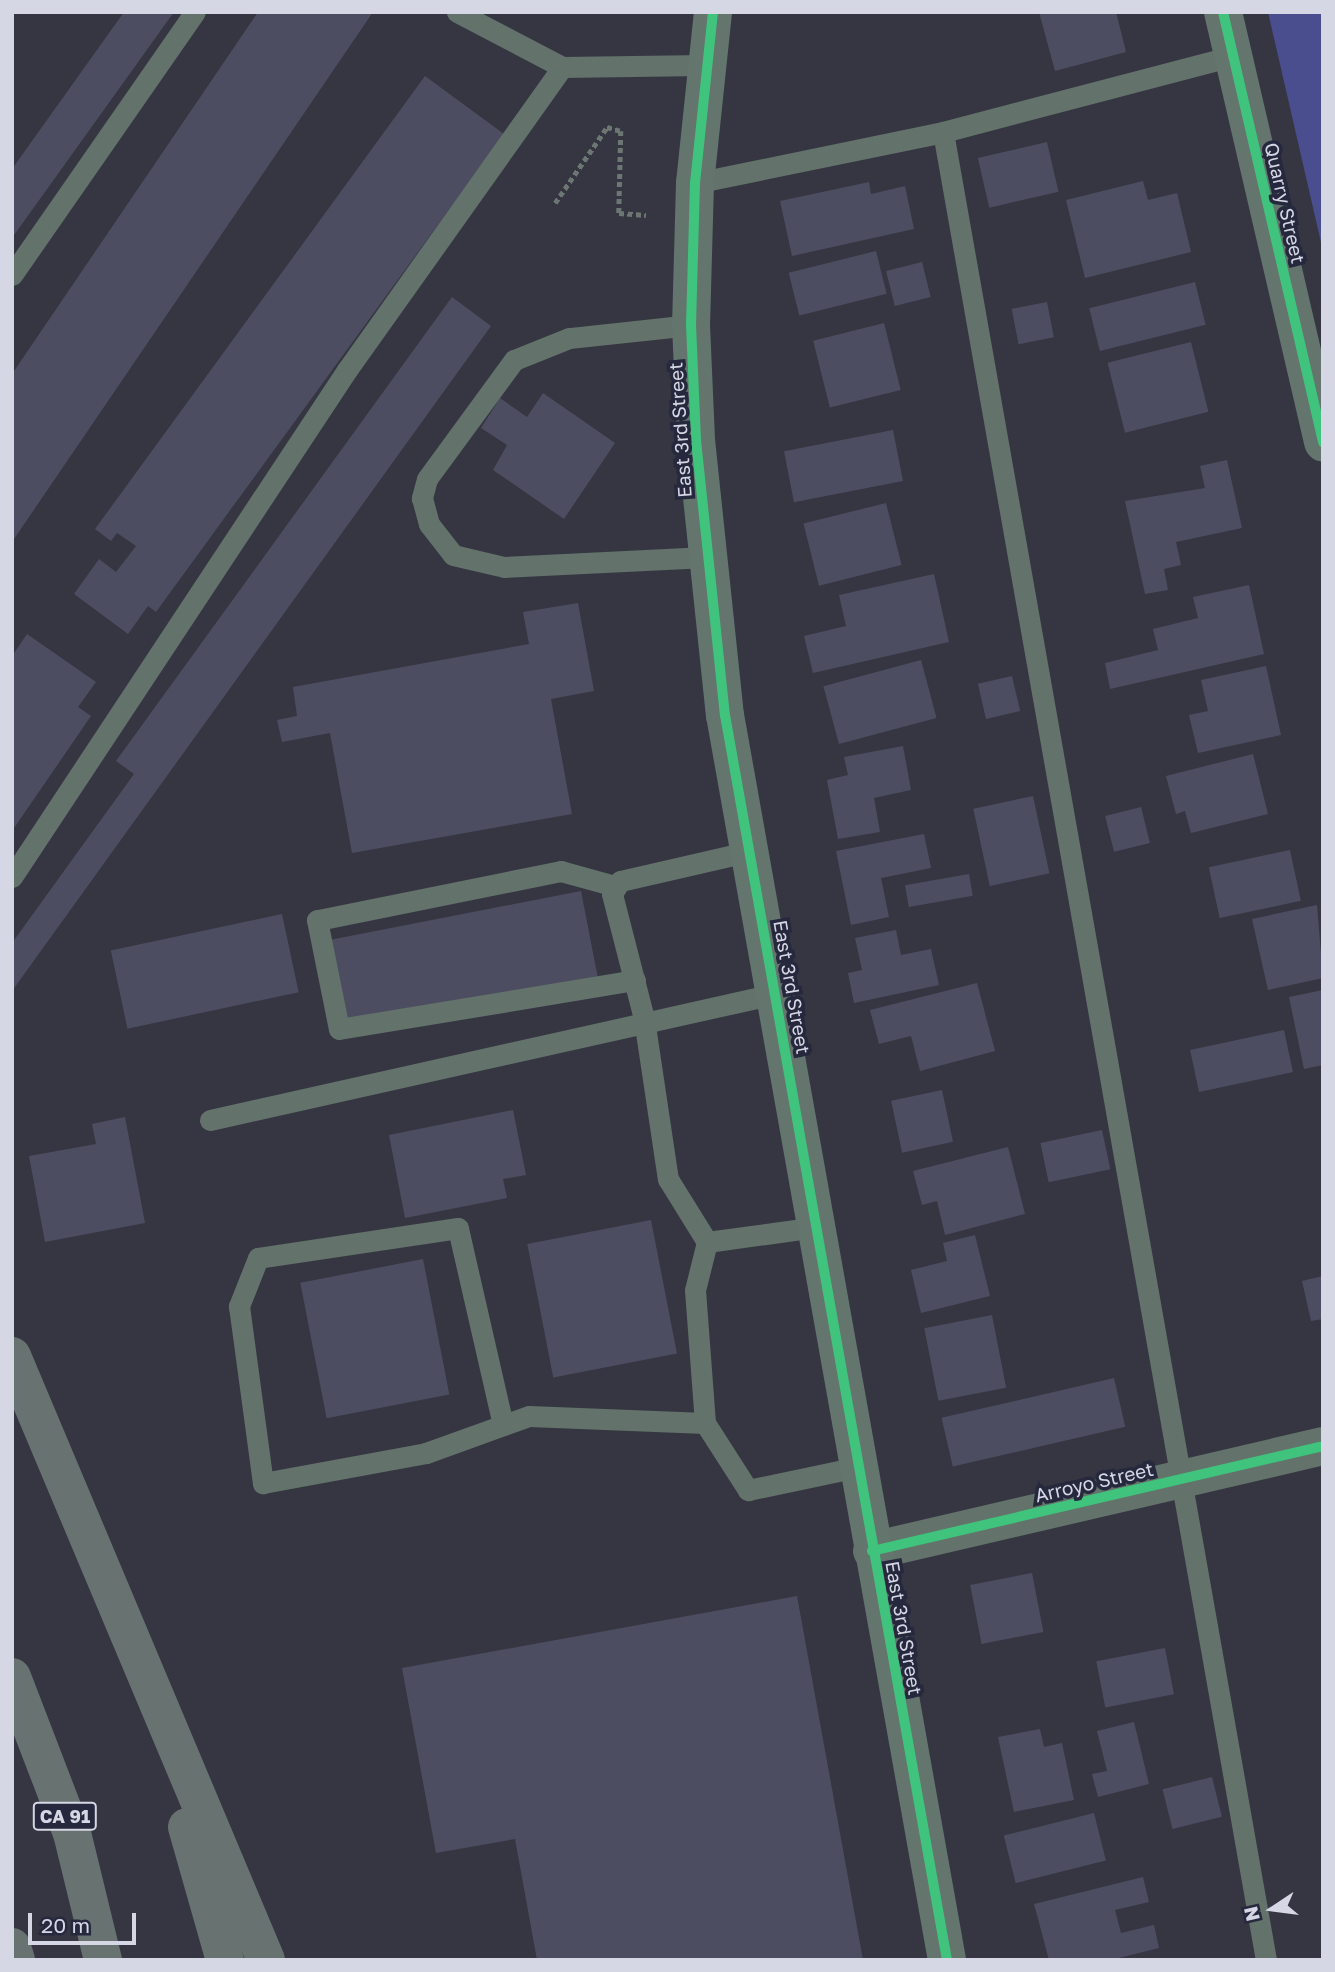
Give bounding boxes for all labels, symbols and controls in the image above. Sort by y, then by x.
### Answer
street label: Quarry Street [1260,140,1310,266]
street label: East 3rd Street [664,362,696,498]
street label: East 3rd Street [769,918,815,1056]
street label: Arroyo Street [1032,1457,1156,1507]
street label: East 3rd Street [881,1559,927,1697]
road number: CA 91 [32,1802,98,1830]
north arrow [1237,1874,1307,1944]
scale bar [32,1898,140,1942]
text: N [1238,1904,1264,1923]
text: 20 m [41,1912,90,1938]

